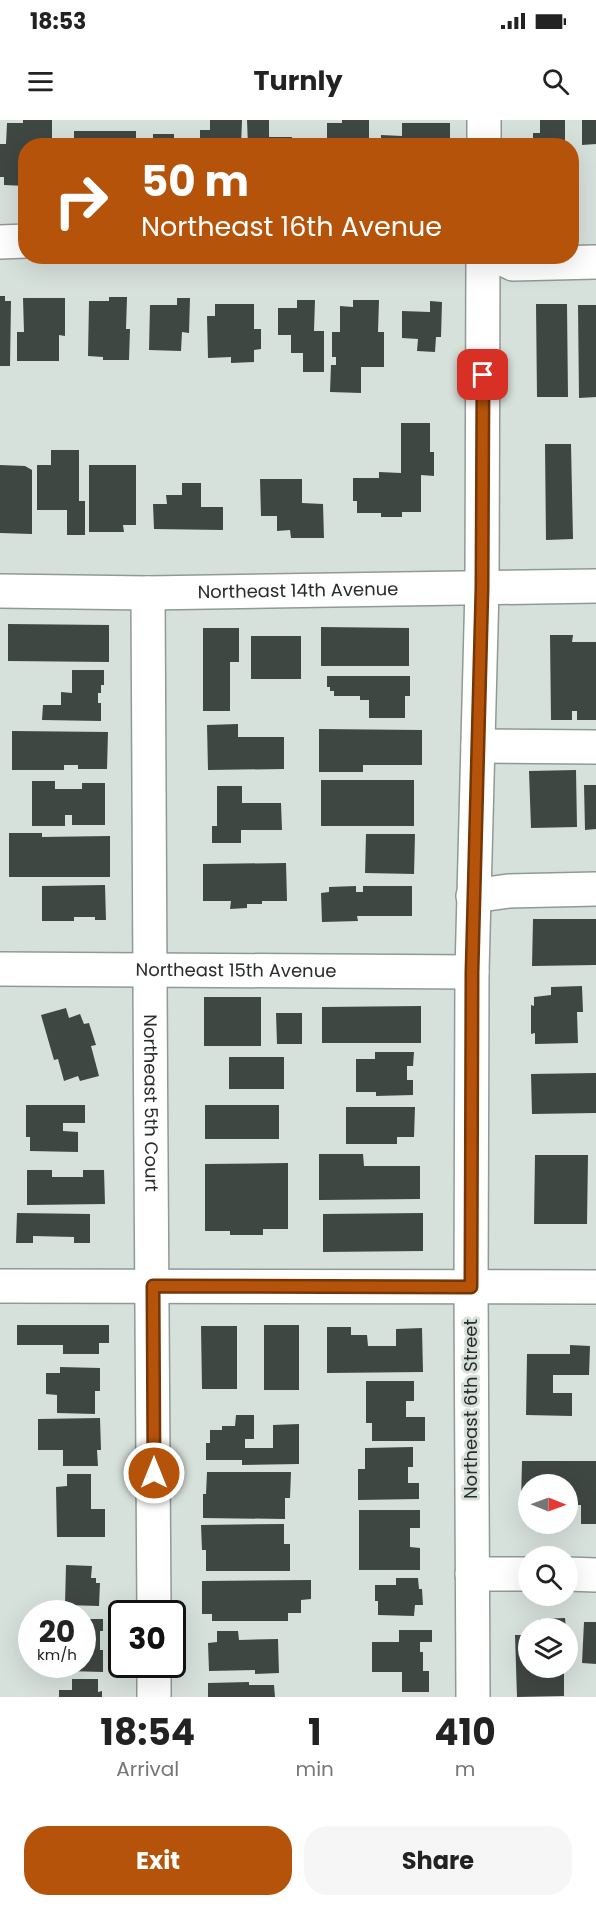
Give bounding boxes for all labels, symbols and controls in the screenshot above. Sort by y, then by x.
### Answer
text: 18:53 [30,6,86,37]
text: Turnly [254,62,342,99]
icon: menu [24,65,57,98]
icon: search [539,65,572,98]
text: 50 m [141,152,249,211]
icon: right [42,162,120,240]
text: Northeast 16th Avenue [141,208,442,245]
pin [457,349,508,400]
icon: arrive [466,358,499,391]
street label: Northeast 14th Avenue [197,576,399,604]
street label: Northeast 15th Avenue [136,957,336,983]
street label: Northeast 5th Court [138,1014,164,1192]
street label: Northeast 6th Street [458,1319,483,1499]
position arrow [122,1441,186,1505]
north arrow [518,1474,578,1534]
map controls [518,1474,578,1678]
button: search [518,1546,578,1606]
speed limit sign: 30 [108,1600,186,1678]
text: 20 [39,1610,75,1653]
button: layers [518,1618,578,1678]
text: km/h [37,1644,77,1665]
text: 18:54 [100,1707,195,1758]
text: 1 [308,1707,322,1758]
text: 410 [434,1707,496,1758]
text: Arrival [116,1755,179,1783]
text: min [296,1755,334,1783]
text: m [455,1755,475,1783]
button: Exit [24,1826,292,1895]
button: Share [304,1826,572,1895]

